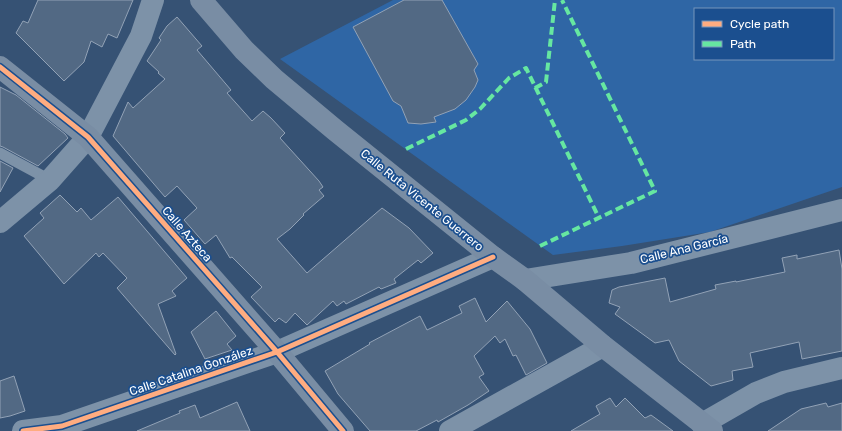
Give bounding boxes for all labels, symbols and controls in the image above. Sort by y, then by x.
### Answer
legend [694,8,834,60]
text: Cycle path [730,17,789,31]
text: Path [730,37,756,51]
street label: Calle Ruta Vicente Guerrero [358,146,486,254]
street label: Calle Azteca [159,204,215,264]
street label: Calle Ana García [639,231,729,267]
street label: Calle Catalina González [128,343,254,399]

